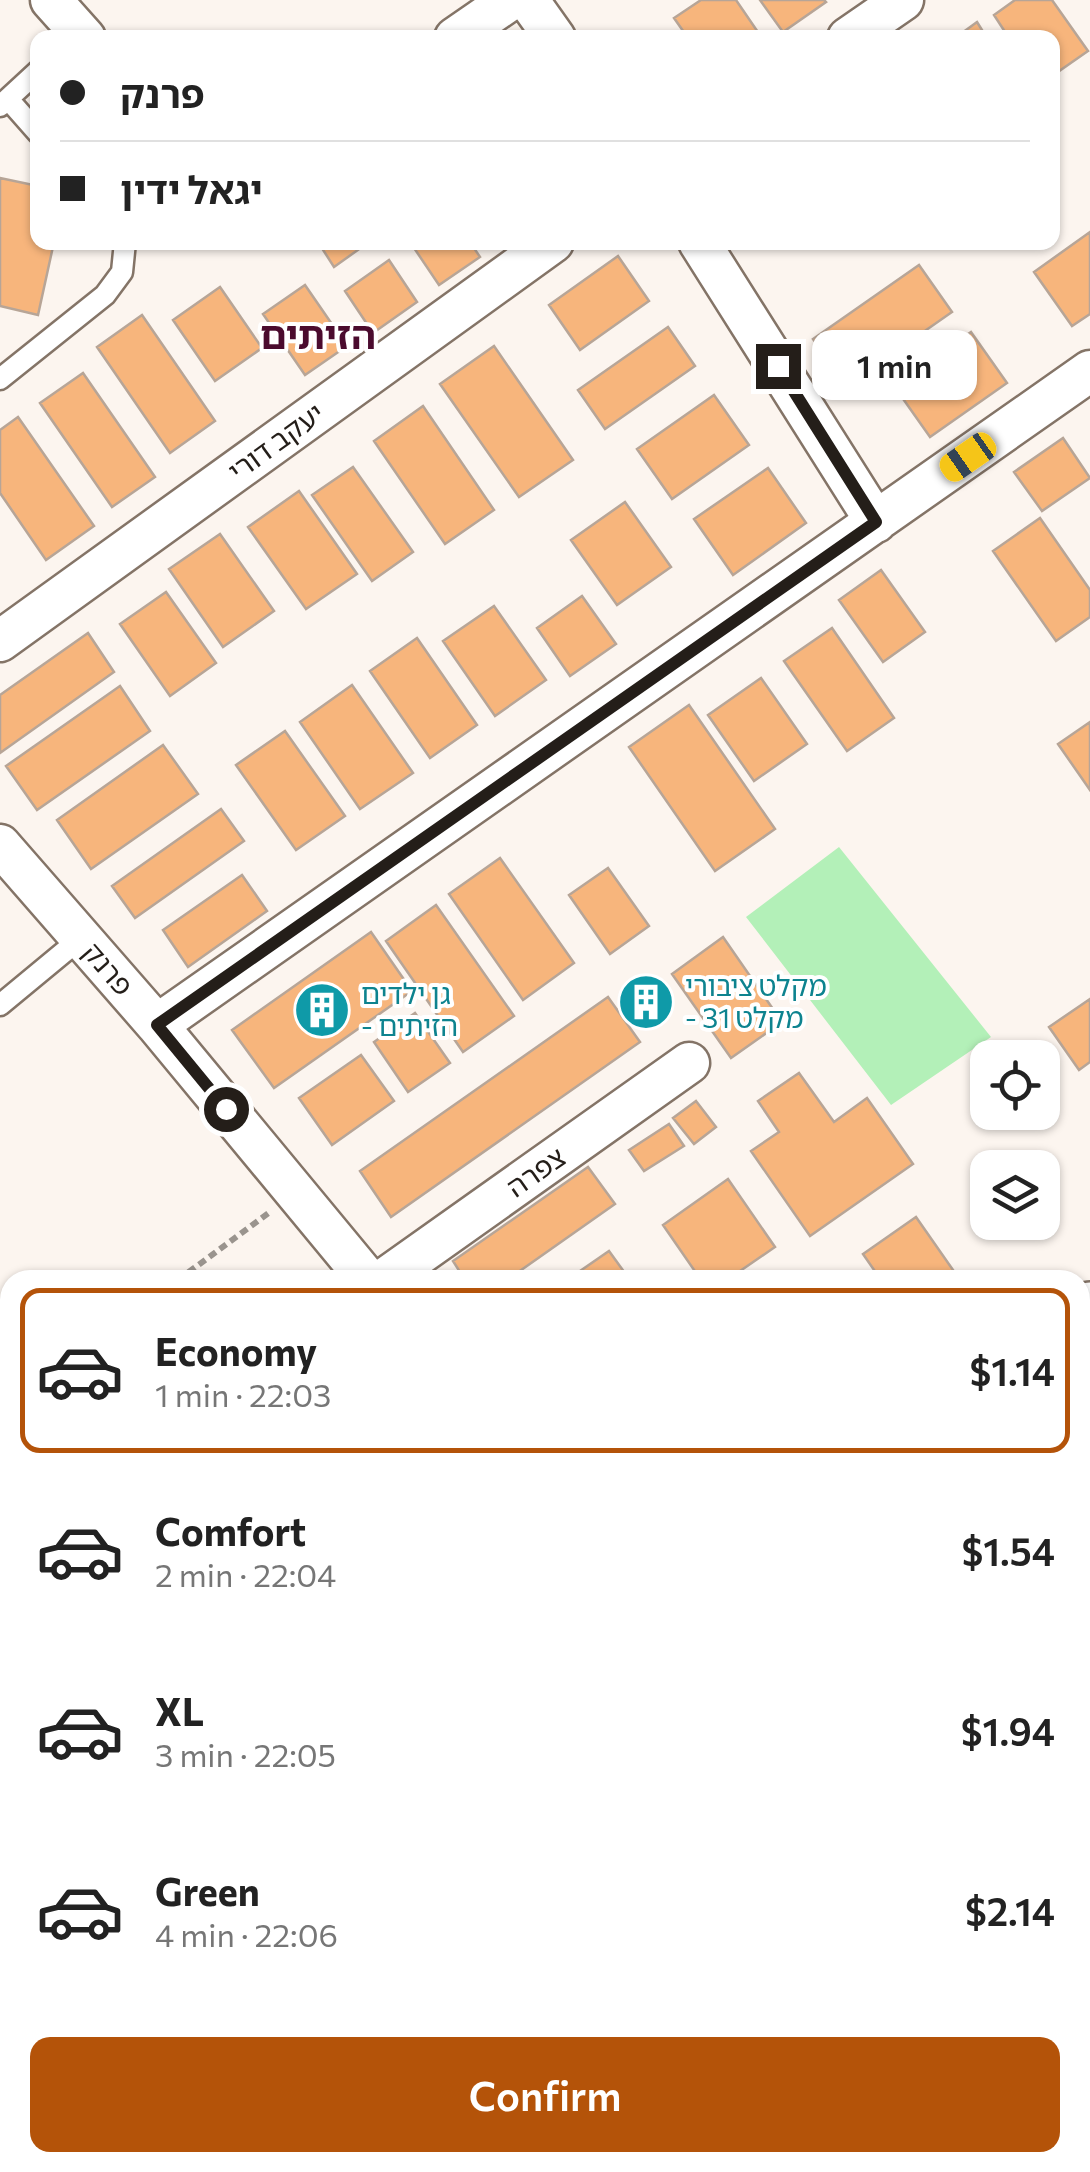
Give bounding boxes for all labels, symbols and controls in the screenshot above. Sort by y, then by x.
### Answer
text: פרנק [120,69,205,116]
text: יגאל ידין [120,165,263,212]
district label: הזיתים [260,310,376,357]
callout: 1 min [813,331,978,401]
route end [756,344,801,389]
text: 1 min [857,345,932,385]
street label: יעקב דורי [221,395,330,487]
car [935,428,1001,486]
street label: פרנק [76,935,141,1002]
place label: מקלט ציבורי - מקלט 31 [685,968,827,1034]
building icon: מקלט ציבורי - מקלט 31 [616,972,676,1032]
place label: גן ילדים - הזיתים [361,976,458,1042]
building icon: גן ילדים - הזיתים [292,980,352,1040]
map controls [970,1040,1060,1240]
button: locate [970,1040,1060,1130]
route start [204,1087,249,1132]
street label: צפרה [500,1139,571,1203]
button: layers [970,1150,1060,1240]
icon: car [35,1326,125,1416]
text: Economy [155,1327,317,1374]
text: $1.14 [970,1347,1055,1394]
text: 1 min · 22:03 [155,1374,331,1414]
icon: car [35,1506,125,1596]
text: Comfort [155,1507,306,1554]
text: $1.54 [962,1527,1055,1574]
text: 2 min · 22:04 [155,1554,336,1594]
icon: car [35,1686,125,1776]
text: XL [155,1687,204,1734]
text: $1.94 [961,1707,1055,1754]
text: 3 min · 22:05 [155,1734,336,1774]
icon: car [35,1866,125,1956]
text: Green [155,1867,260,1914]
text: $2.14 [965,1887,1055,1934]
text: 4 min · 22:06 [155,1914,338,1954]
button: Confirm [30,2037,1060,2152]

